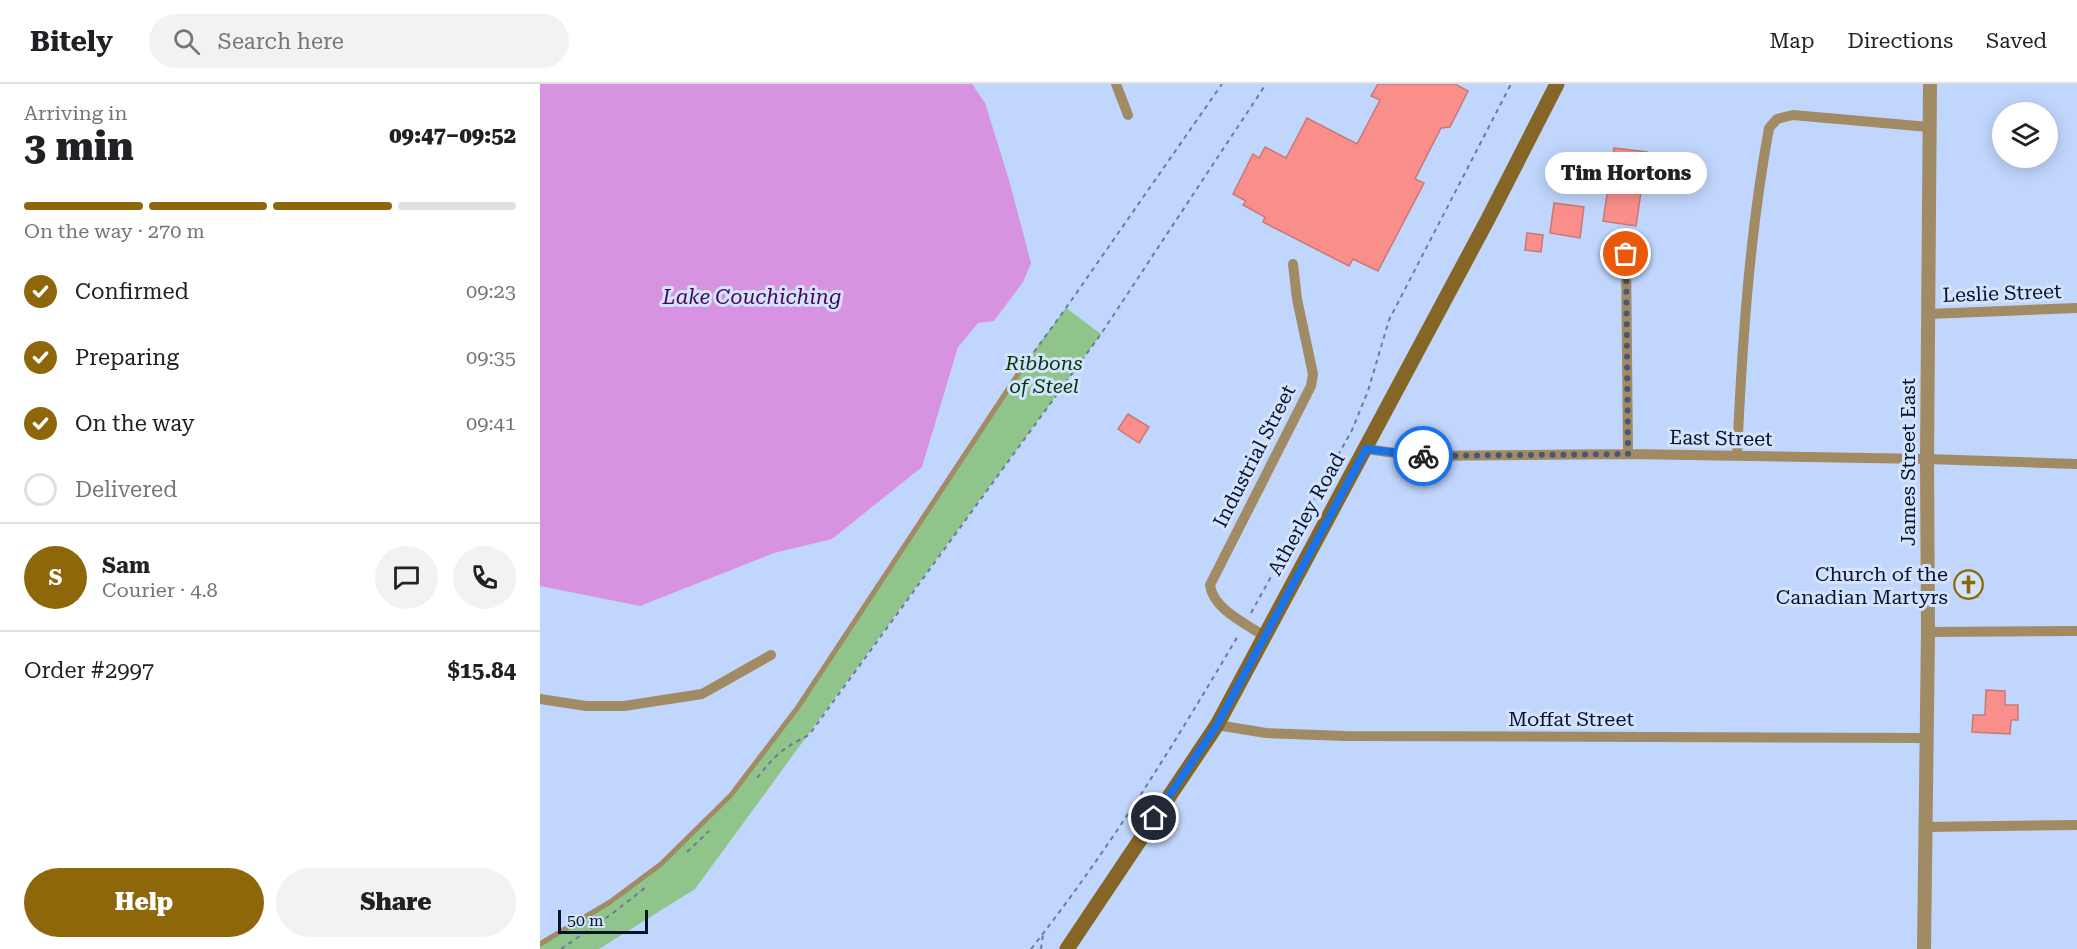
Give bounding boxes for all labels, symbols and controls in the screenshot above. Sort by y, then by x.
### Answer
search box [149,14,569,68]
text: Bitely [30,25,113,58]
icon: search [170,25,203,58]
text: Search here [218,29,344,54]
text: Map [1770,29,1814,53]
text: Directions [1847,29,1953,53]
text: Saved [1986,29,2047,53]
text: Arriving in [24,101,127,125]
map controls [1992,102,2058,168]
button: layers [1992,102,2058,168]
text: 09:47–09:52 [389,123,516,148]
text: 3 min [24,124,134,170]
callout: Tim Hortons [1545,152,1707,194]
text: Tim Hortons [1561,161,1691,185]
text: On the way · 270 m [24,219,205,243]
pin [1600,228,1651,279]
icon: bag [1609,237,1642,270]
icon: check [24,275,57,308]
text: Confirmed [75,279,189,304]
text: 09:23 [466,279,516,303]
street label: Leslie Street [1942,279,2062,307]
water label: Lake Couchiching [661,285,842,309]
icon: check [24,341,57,374]
text: Preparing [75,345,179,370]
text: 09:35 [466,345,516,369]
park label: Ribbons of Steel [1004,351,1083,398]
street label: James Street East [1896,377,1920,546]
street label: Industrial Street [1208,380,1301,531]
icon: check [24,407,57,440]
text: On the way [75,411,195,436]
text: 09:41 [466,411,516,435]
street label: East Street [1669,425,1773,451]
courier [1393,426,1453,486]
icon: bike [1407,440,1440,473]
street label: Atherley Road [1262,448,1350,579]
text: Delivered [75,477,177,502]
button: chat [375,546,438,609]
button: phone [453,546,516,609]
text: Sam [102,553,150,578]
place label: Church of the Canadian Martyrs [1776,562,1948,609]
text: S [49,565,62,590]
church icon: Church of the Canadian Martyrs [1953,569,1985,601]
text: Courier · 4.8 [102,578,218,602]
text: Order #2997 [24,658,154,683]
text: $15.84 [447,658,516,683]
street label: Moffat Street [1508,707,1634,731]
pin [1128,792,1179,843]
icon: home [1137,801,1170,834]
button: Help [24,868,264,937]
button: Share [276,868,516,937]
scale bar [558,907,648,934]
text: 50 m [567,911,604,930]

